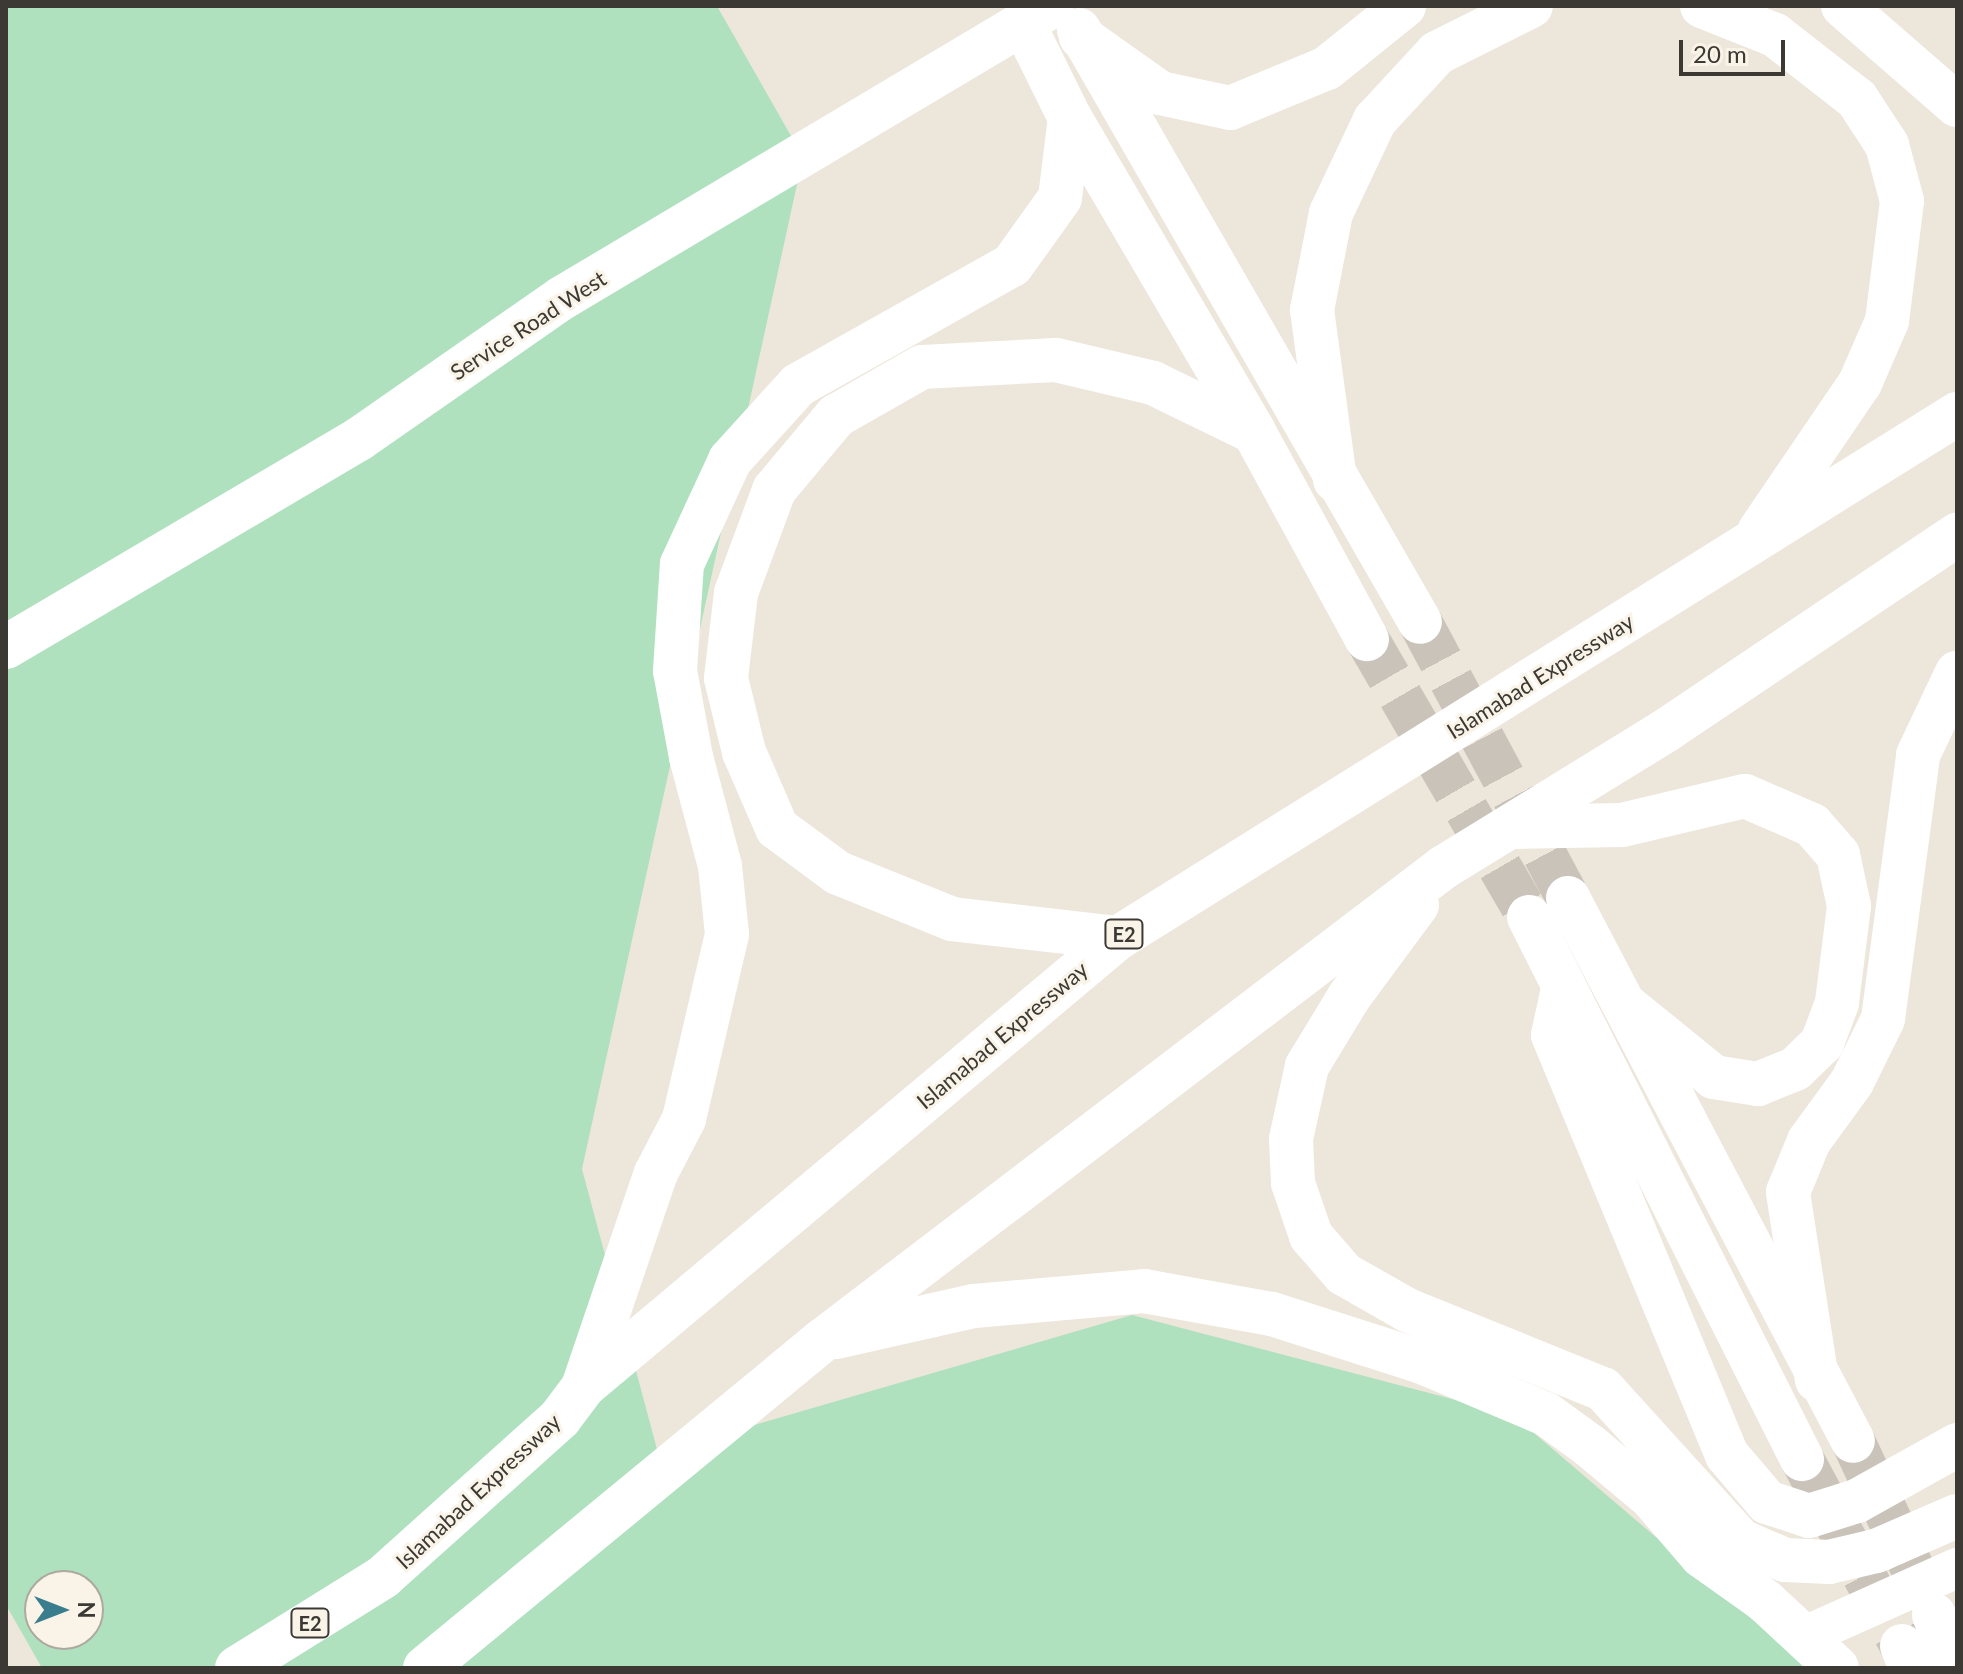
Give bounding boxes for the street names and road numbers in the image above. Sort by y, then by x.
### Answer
street label: Service Road West [445,265,611,385]
street label: Islamabad Expressway [1442,608,1638,744]
road number: E2 [1104,918,1144,950]
street label: Islamabad Expressway [911,956,1093,1114]
street label: Islamabad Expressway [390,1408,566,1574]
road number: E2 [290,1607,330,1639]

